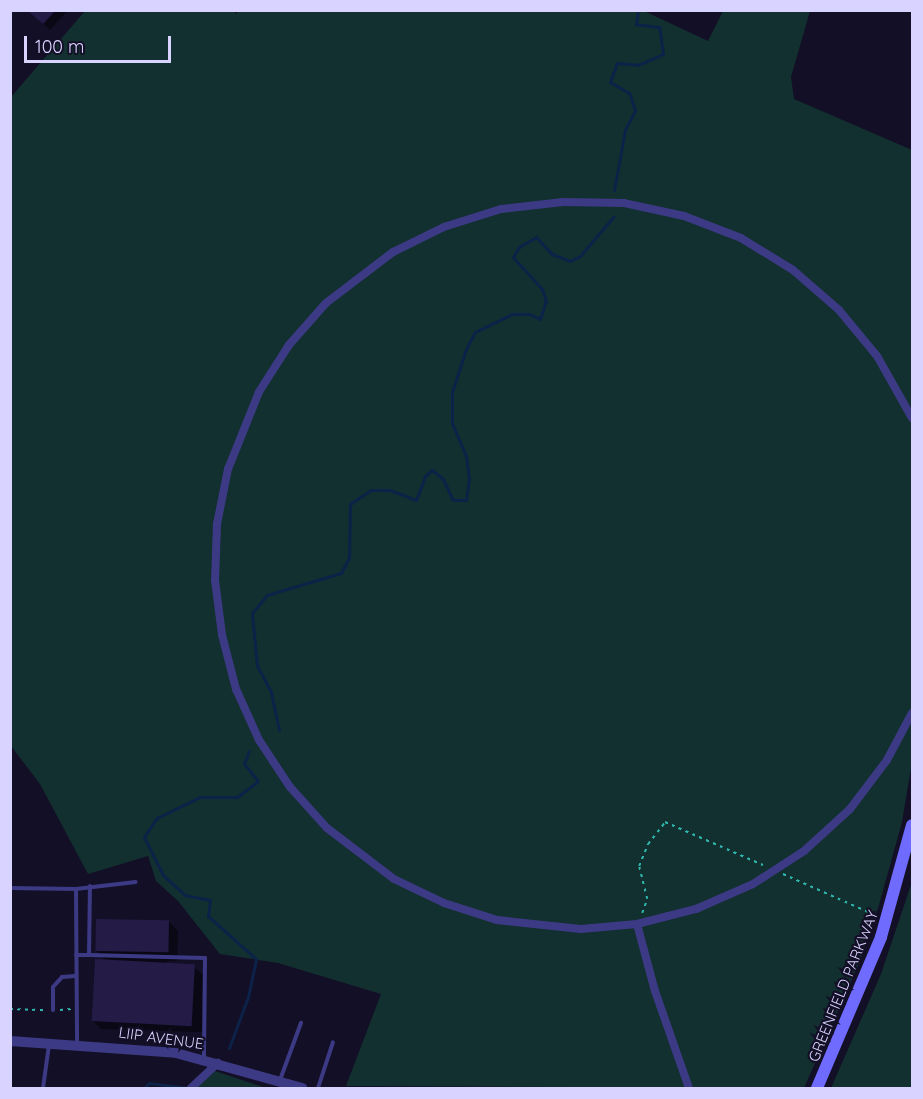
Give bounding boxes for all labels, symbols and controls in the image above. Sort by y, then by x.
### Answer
scale bar [27,24,174,62]
text: 100 m [35,35,84,58]
street label: GREENFIELD PARKWAY [804,908,882,1064]
street label: LIIP AVENUE [117,1023,205,1053]

